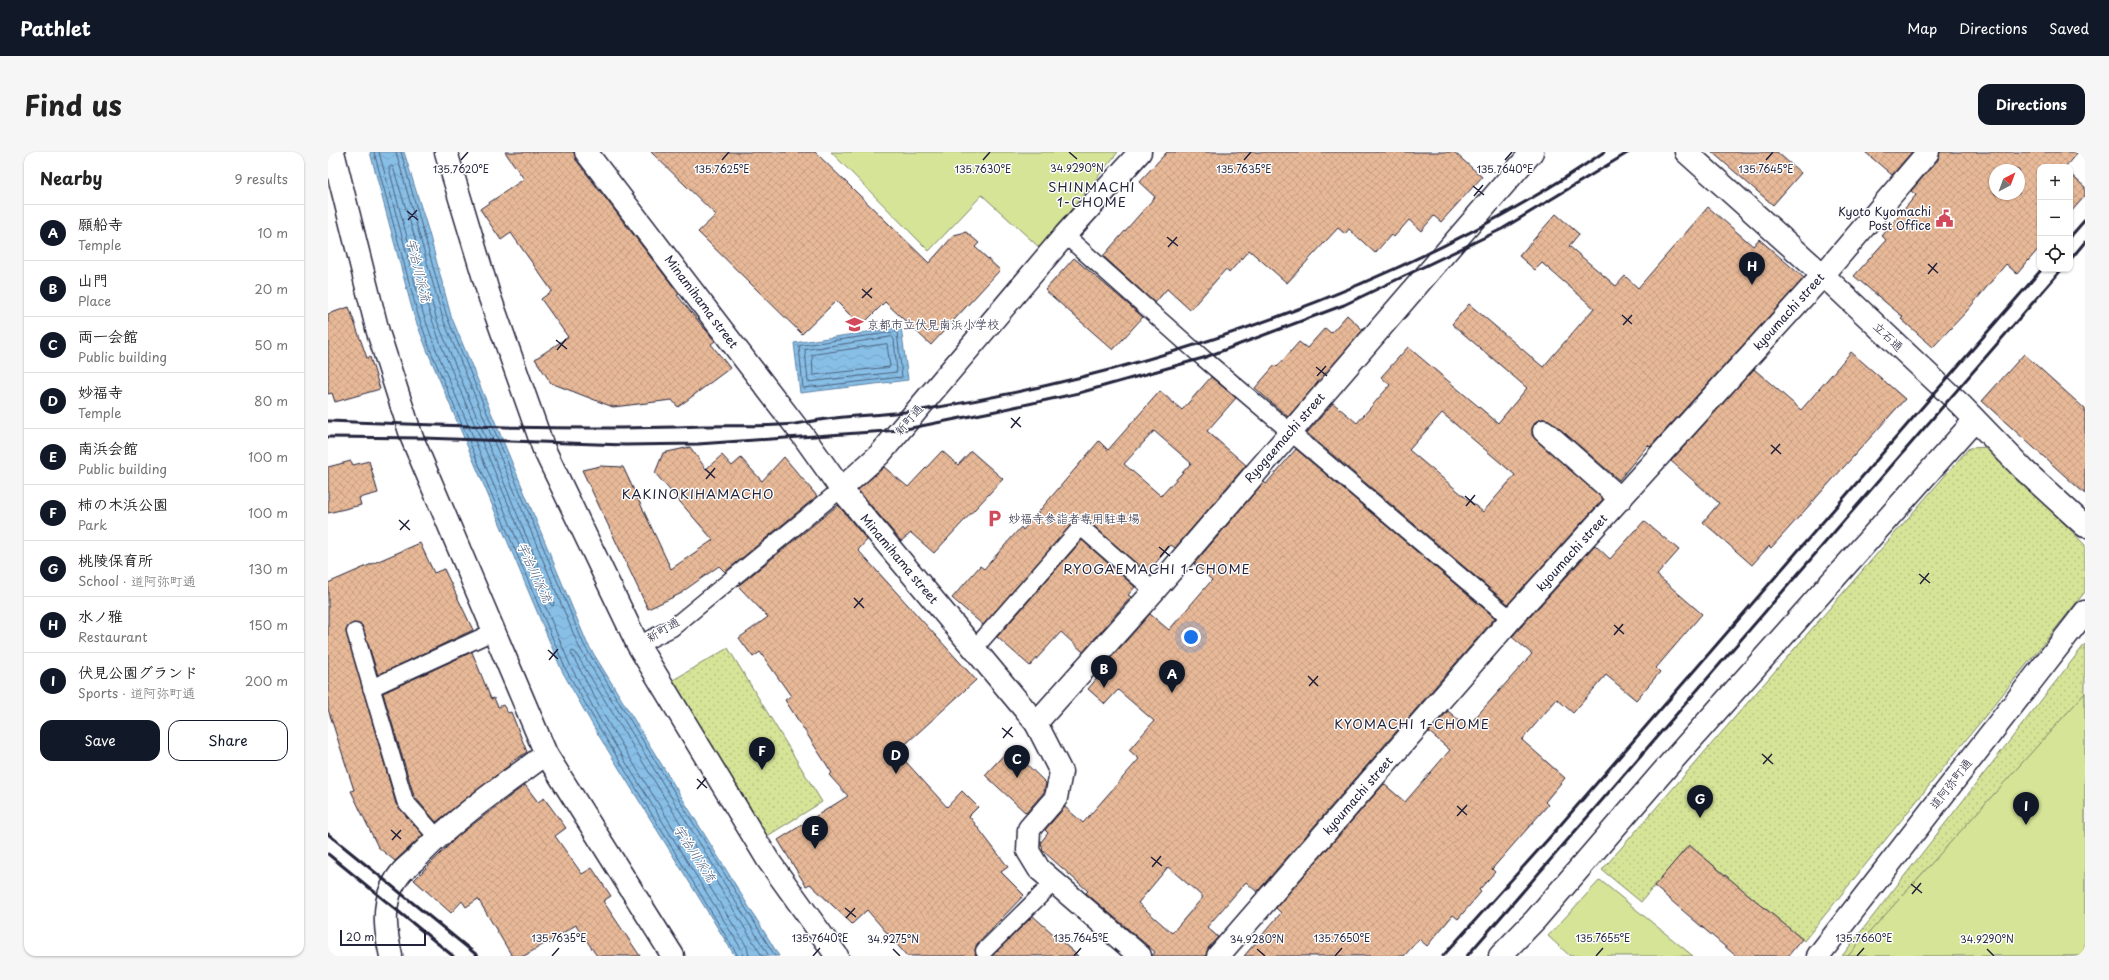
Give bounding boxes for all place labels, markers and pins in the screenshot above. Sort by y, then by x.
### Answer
place label: Kyoto Kyomachi Post Office [1838,202,1931,234]
public building icon: Kyoto Kyomachi Post Office [1934,209,1954,229]
pin: H [1739,252,1765,285]
school or university icon: 京都市立伏見南浜小学校 [844,315,864,335]
place label: 京都市立伏見南浜小学校 [867,315,999,333]
parking icon: 妙福寺参詣者専用駐車場 [985,509,1005,529]
place label: 妙福寺参詣者専用駐車場 [1008,509,1140,527]
pin: B [1091,655,1117,688]
pin: A [1159,660,1185,693]
pin: F [749,737,775,770]
pin: D [883,741,909,774]
pin: C [1004,745,1030,778]
pin: G [1687,785,1713,818]
pin: I [2013,792,2039,825]
pin: E [802,816,828,849]

